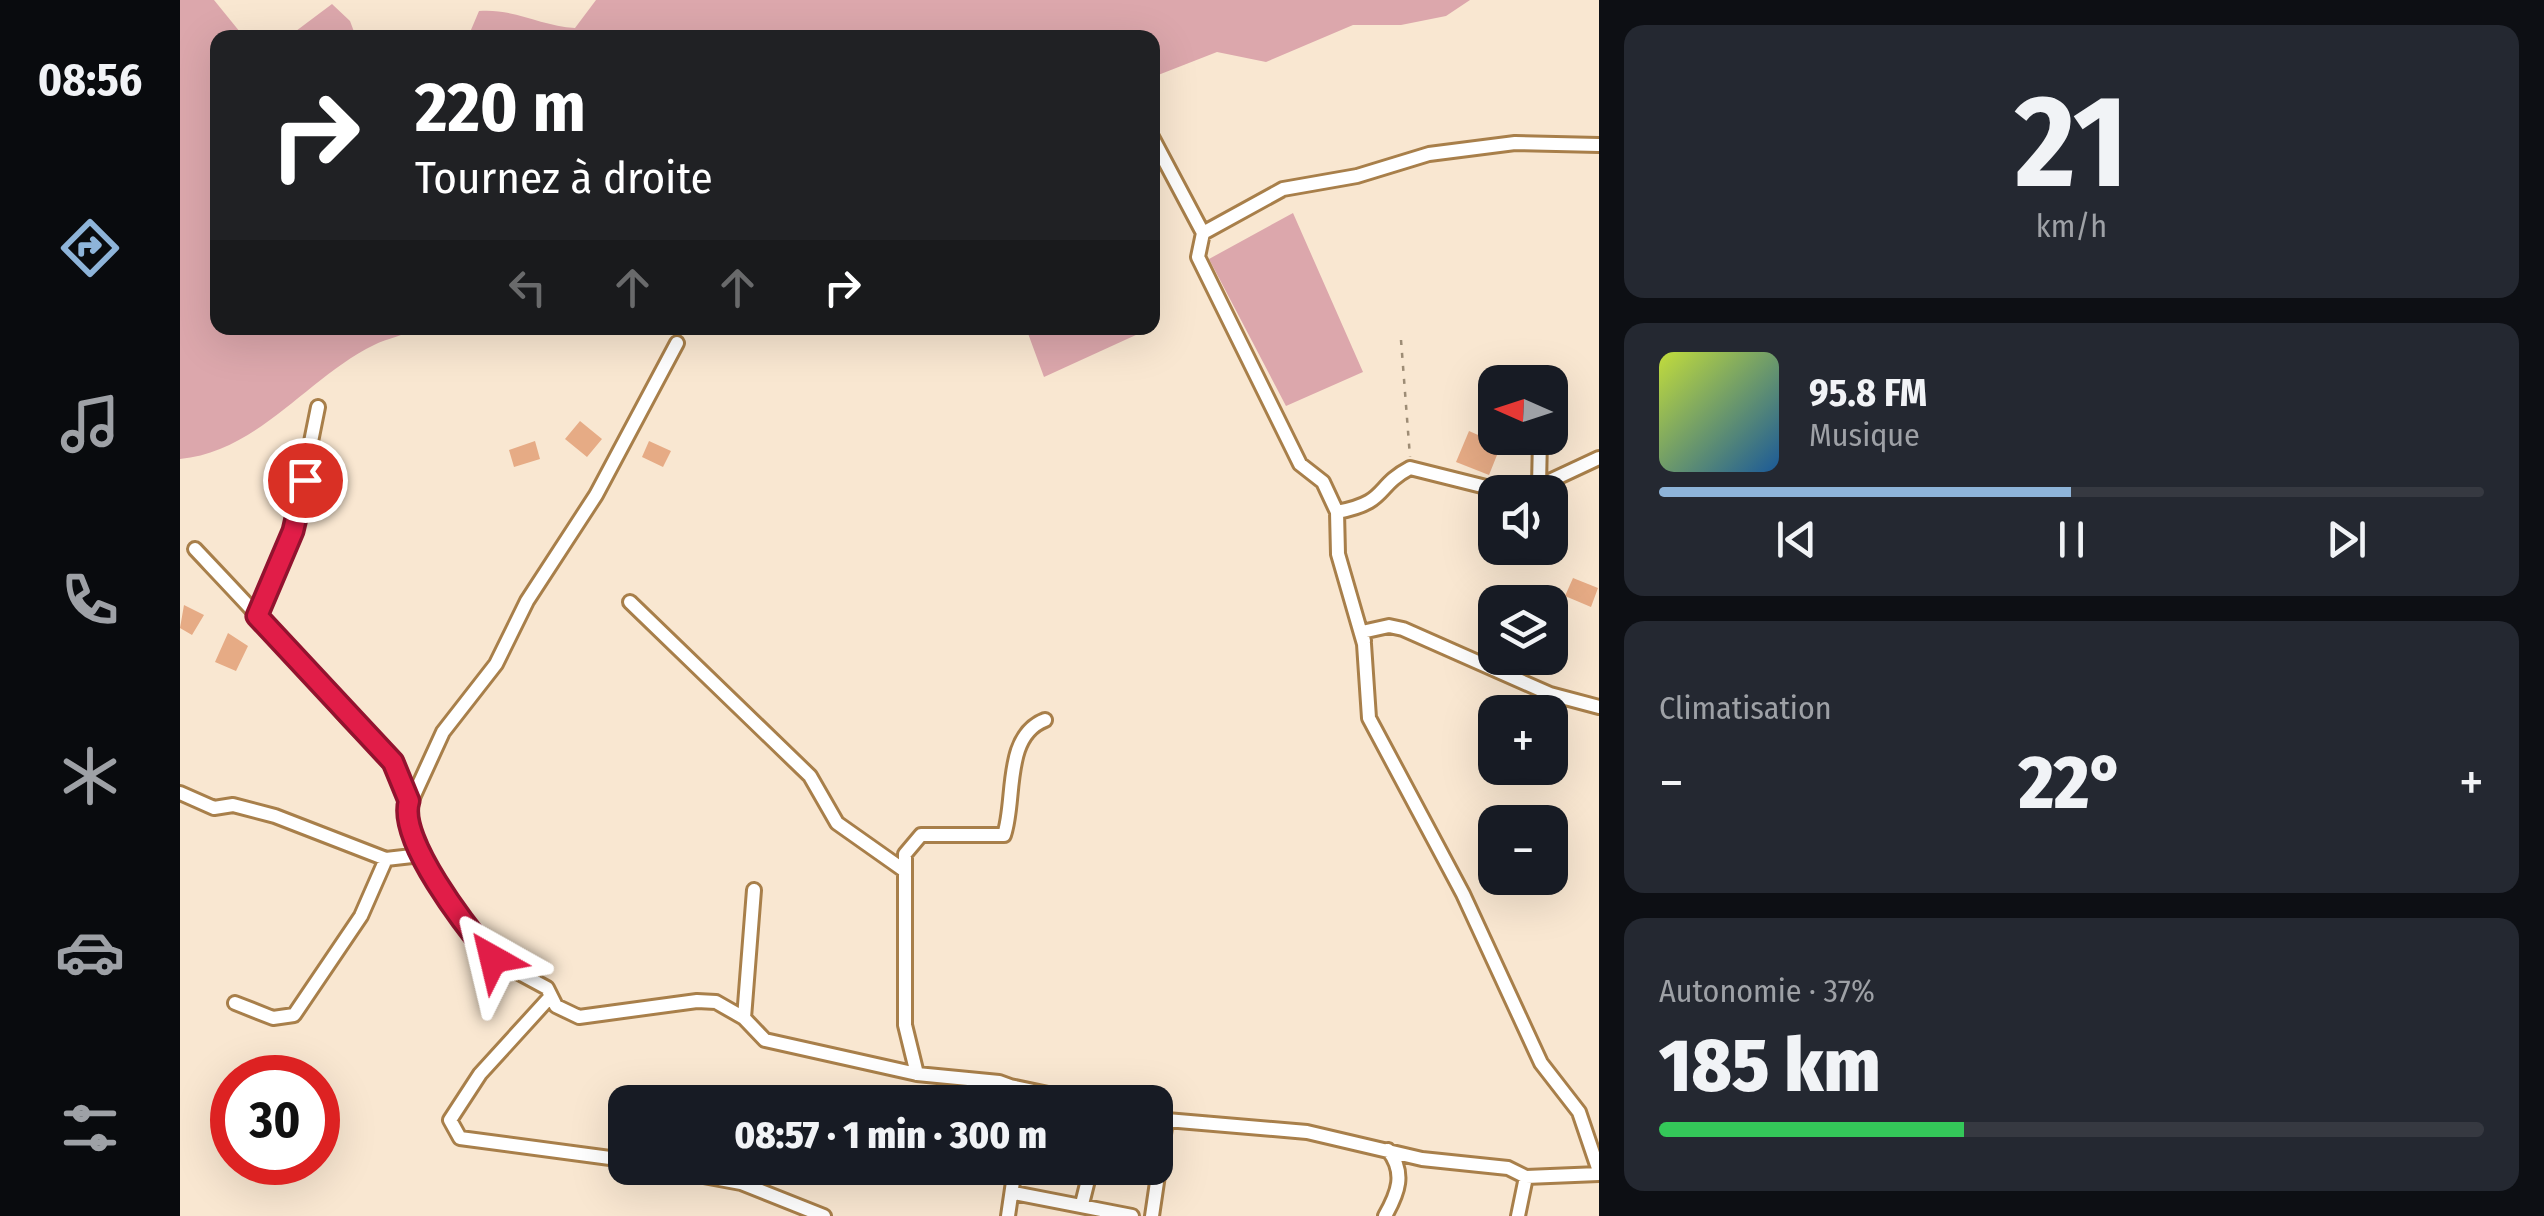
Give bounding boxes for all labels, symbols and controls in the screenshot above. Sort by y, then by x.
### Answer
text: 08:56 [38,53,142,107]
text: 21 [2015,64,2128,220]
text: 220 m [415,66,586,150]
icon: right [250,70,380,200]
text: Tournez à droite [415,151,713,205]
text: km/h [2036,207,2107,245]
icon: directions [55,213,125,283]
icon: left [500,260,555,315]
icon: ahead [605,260,660,315]
icon: ahead [710,260,765,315]
icon: right [815,260,870,315]
north arrow [1478,365,1568,455]
map controls [1478,365,1568,895]
text: 95.8 FM [1809,370,1927,416]
icon: music [55,389,125,459]
text: Musique [1809,416,1920,454]
pin [263,438,348,523]
icon: arrive [278,453,333,508]
button: sound [1478,475,1568,565]
icon: previous [1769,512,1824,567]
icon: pause [2044,512,2099,567]
icon: next [2319,512,2374,567]
icon: phone [55,565,125,635]
button: layers [1478,585,1568,675]
text: Climatisation [1659,689,1832,727]
button: + [1478,695,1568,785]
text: 22° [2019,738,2124,828]
icon: climate [55,741,125,811]
text: − [1659,750,1684,816]
text: + [2459,750,2484,816]
button: − [1478,805,1568,895]
position arrow [441,907,545,1011]
icon: car [55,917,125,987]
text: Autonomie · 37% [1659,972,1875,1010]
text: 185 km [1659,1021,1881,1111]
speed limit sign: 30 [210,1055,340,1185]
icon: filters [55,1093,125,1163]
text: 08:57 · 1 min · 300 m [734,1112,1047,1158]

